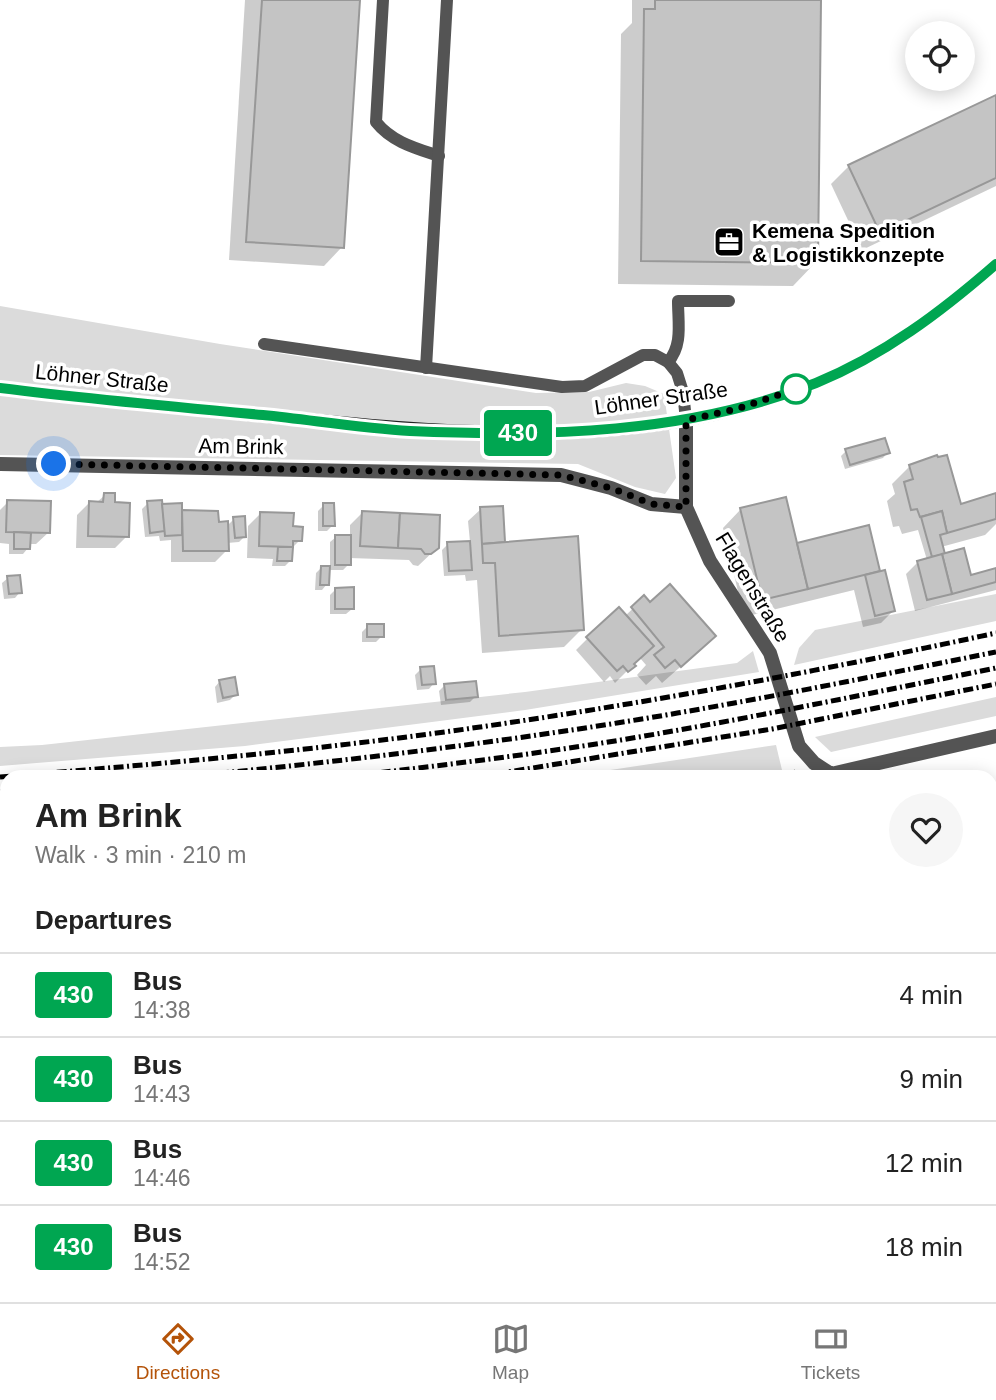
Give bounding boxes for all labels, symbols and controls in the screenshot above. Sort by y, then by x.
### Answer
map controls [905,21,975,91]
button: locate [905,21,975,91]
place label: Kemena Spedition & Logistikkonzepte [752,219,945,266]
office icon: Kemena Spedition & Logistikkonzepte [712,225,746,259]
street label: Löhner Straße [34,360,170,396]
unlabelled marker [781,374,811,404]
street label: Löhner Straße [593,377,729,419]
line badge: 430 [478,410,558,456]
text: 430 [498,419,538,446]
street label: Am Brink [198,434,284,458]
your location [36,446,71,481]
street label: Flagenstraße [711,528,795,646]
button: heart [889,793,963,867]
text: Am Brink [35,797,182,834]
text: Walk · 3 min · 210 m [35,842,246,868]
text: Departures [35,905,172,935]
text: Bus [133,966,182,996]
text: 4 min [899,980,963,1010]
text: 430 [53,981,94,1008]
text: 14:38 [133,997,191,1023]
text: Bus [133,1050,182,1080]
text: 9 min [899,1064,963,1094]
text: 430 [53,1065,94,1092]
text: 14:43 [133,1081,191,1107]
text: Bus [133,1134,182,1164]
text: 12 min [885,1148,963,1178]
text: 430 [53,1149,94,1176]
text: 14:46 [133,1165,191,1191]
text: Bus [133,1218,182,1248]
text: 18 min [885,1232,963,1262]
text: 430 [53,1233,94,1260]
text: 14:52 [133,1249,191,1275]
tab: Directions [136,1320,220,1384]
tab: Map [492,1320,530,1384]
tab: Tickets [801,1320,860,1384]

